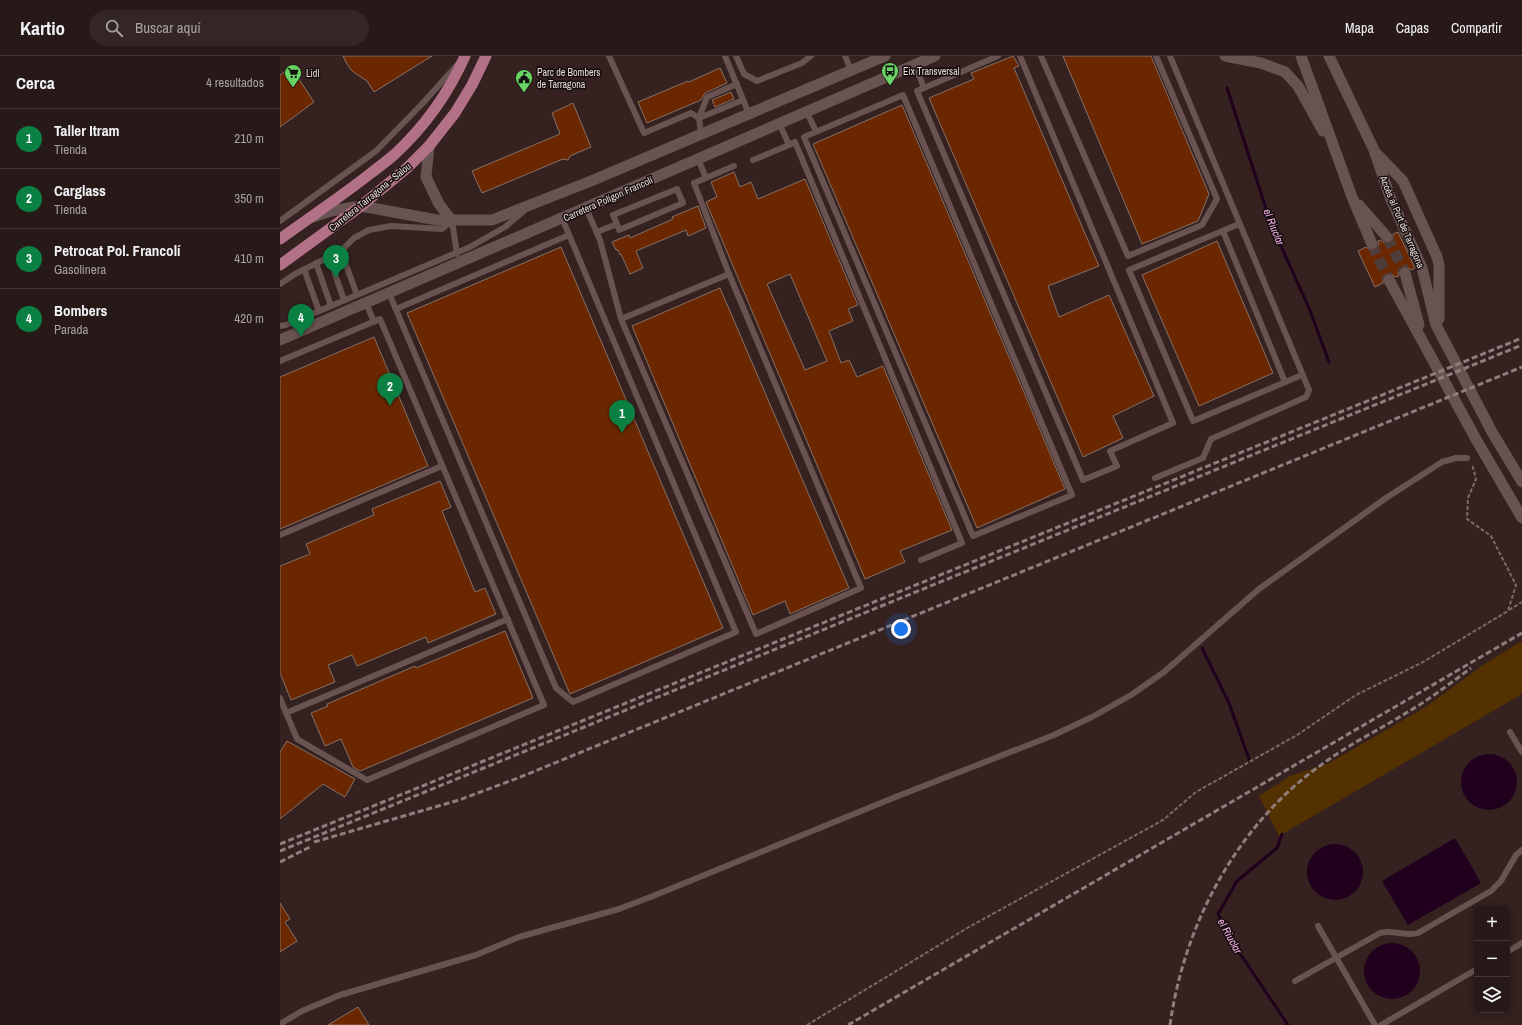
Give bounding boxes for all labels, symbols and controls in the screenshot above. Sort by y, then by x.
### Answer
search box [89,10,369,46]
text: Kartio [20,15,65,41]
icon: search [103,17,125,39]
text: Buscar aquí [135,17,201,38]
text: Mapa [1345,19,1374,37]
text: Capas [1396,19,1429,37]
text: Compartir [1451,19,1502,37]
bus stop icon: Eix Transversal [880,61,900,86]
supermarket icon: Lidl [283,63,303,88]
place label: Eix Transversal [903,65,960,78]
place label: Parc de Bombers de Tarragona [537,66,600,91]
place label: Lidl [306,67,319,80]
public building icon: Parc de Bombers de Tarragona [514,68,534,93]
text: Cerca [16,71,55,94]
text: 4 resultados [206,74,264,91]
text: Taller Itram [54,120,119,141]
text: 1 [26,130,32,147]
text: 210 m [234,130,264,147]
text: Tienda [54,141,87,158]
street label: Carretera Tarragona - Salou [326,160,414,234]
street label: Carretera Polígon Francolí [561,173,655,225]
street label: Accés al Port de Tarragona [1376,173,1427,270]
text: Carglass [54,180,106,201]
text: 2 [26,190,32,207]
text: 350 m [234,190,264,207]
text: Tienda [54,201,87,218]
water label: el Riuclar [1260,207,1288,248]
text: Petrocat Pol. Francolí [54,240,180,261]
pin: 3 [323,245,349,278]
text: 3 [26,250,32,267]
text: 410 m [234,250,264,267]
text: Gasolinera [54,261,106,278]
text: Bombers [54,300,107,321]
pin: 4 [288,304,314,337]
text: 4 [26,310,32,327]
text: 420 m [234,310,264,327]
text: Parada [54,321,88,338]
pin: 2 [377,373,403,406]
pin: 1 [609,400,635,433]
your location [891,619,911,639]
map controls [1474,905,1510,1013]
button: + [1474,905,1510,941]
water label: el Riuclar [1215,916,1246,957]
button: − [1474,941,1510,977]
button: layers [1474,977,1510,1013]

